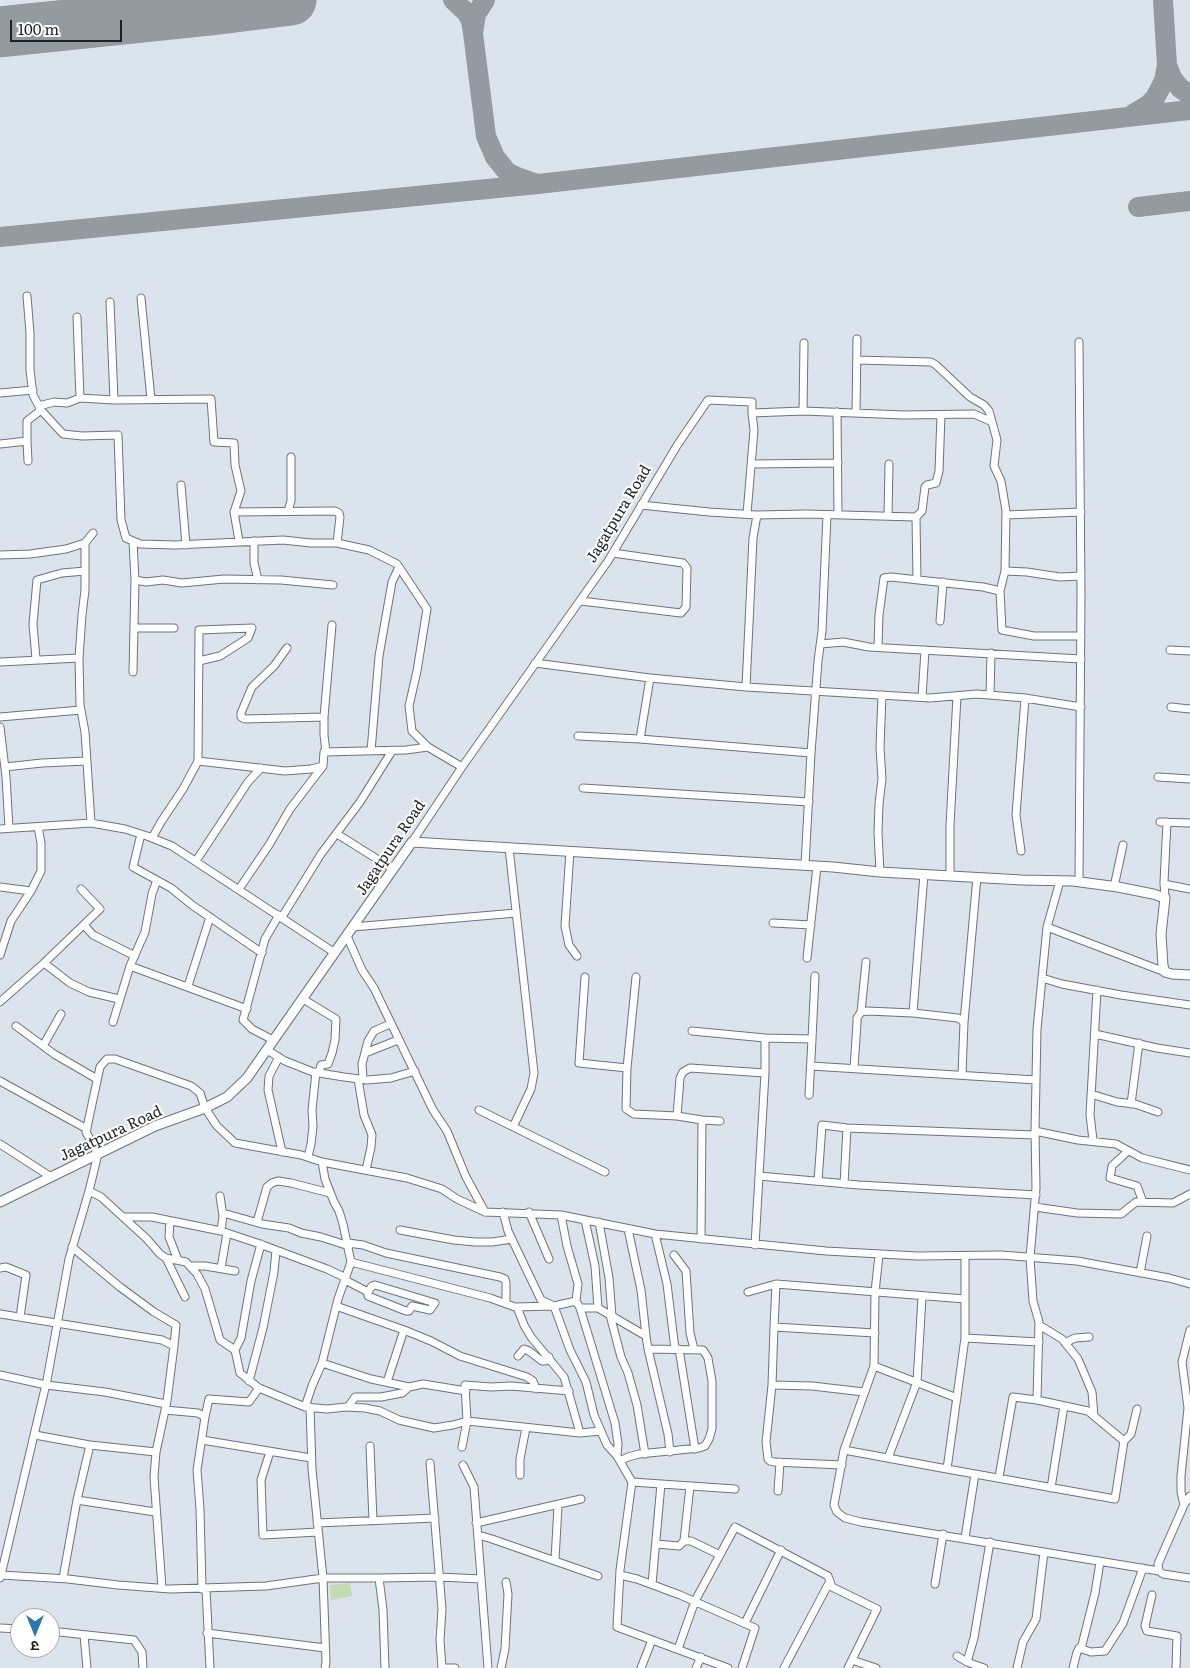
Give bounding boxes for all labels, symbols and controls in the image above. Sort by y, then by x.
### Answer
scale bar [12,10,125,42]
text: 100 m [18,17,59,40]
street label: Jagatpura Road [583,462,655,566]
street label: Jagatpura Road [353,797,429,899]
street label: Jagatpura Road [57,1102,165,1166]
north arrow [10,1608,60,1658]
text: उ [31,1637,39,1657]

